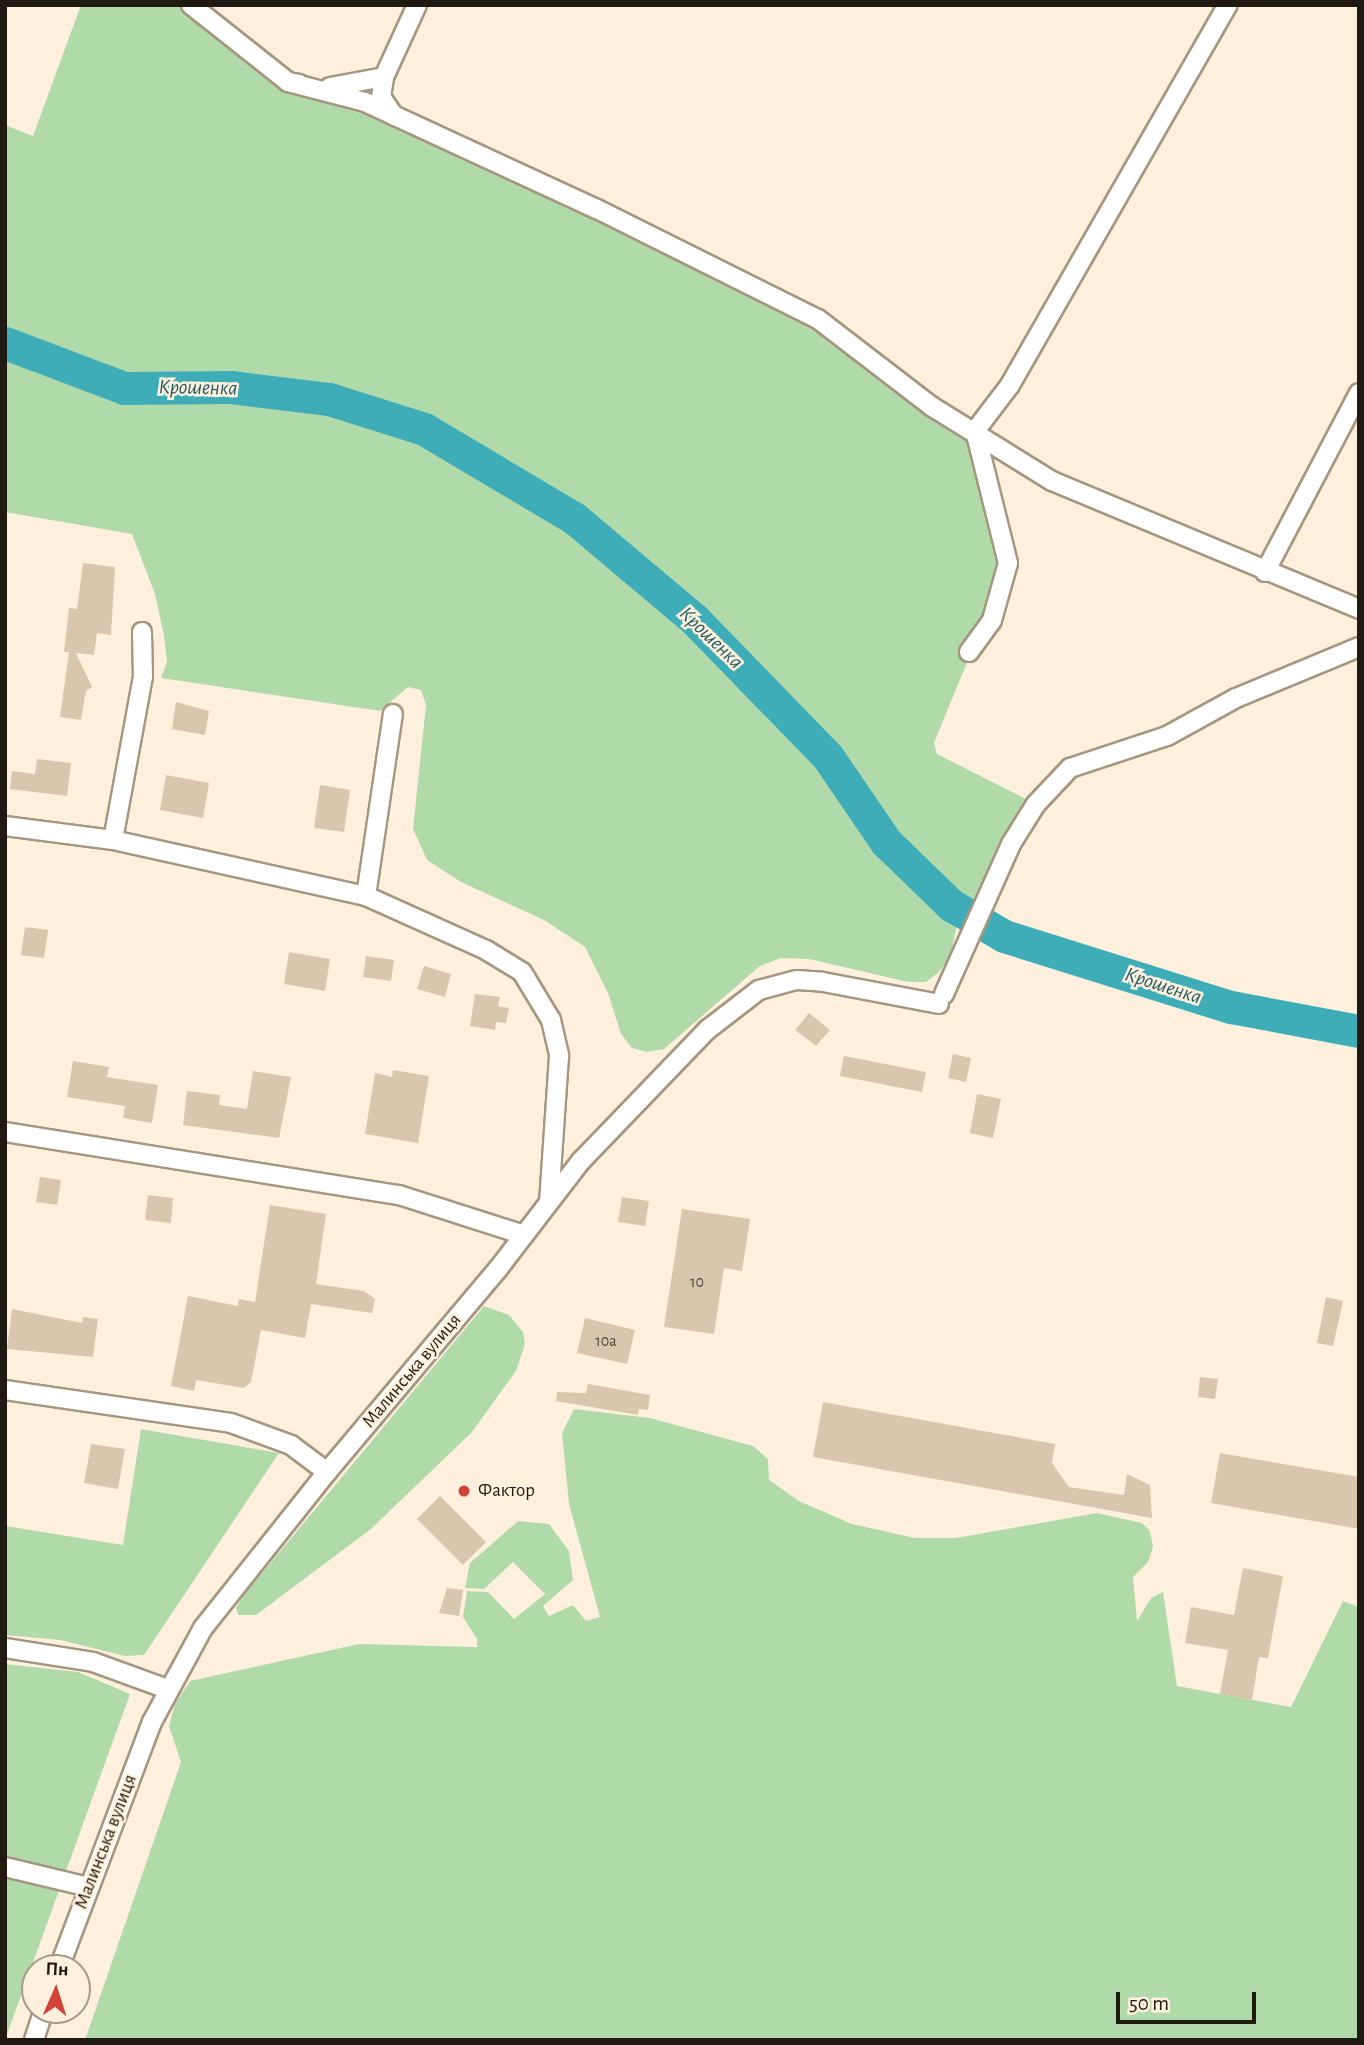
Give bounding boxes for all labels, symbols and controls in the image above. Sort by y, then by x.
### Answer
water label: Крошенка [158,375,238,401]
water label: Крошенка [674,602,748,674]
water label: Крошенка [1122,962,1204,1010]
house number: 10 [690,1272,704,1292]
street label: Малинська вулиця [358,1309,466,1433]
house number: 10а [595,1331,617,1351]
place label: Фактор [478,1480,535,1502]
marker: Фактор [456,1483,472,1499]
street label: Малинська вулиця [70,1771,142,1913]
north arrow [21,1954,91,2024]
text: Пн [45,1959,69,1980]
scale bar [1119,1979,1259,2023]
text: 50 m [1129,1993,1169,2014]

